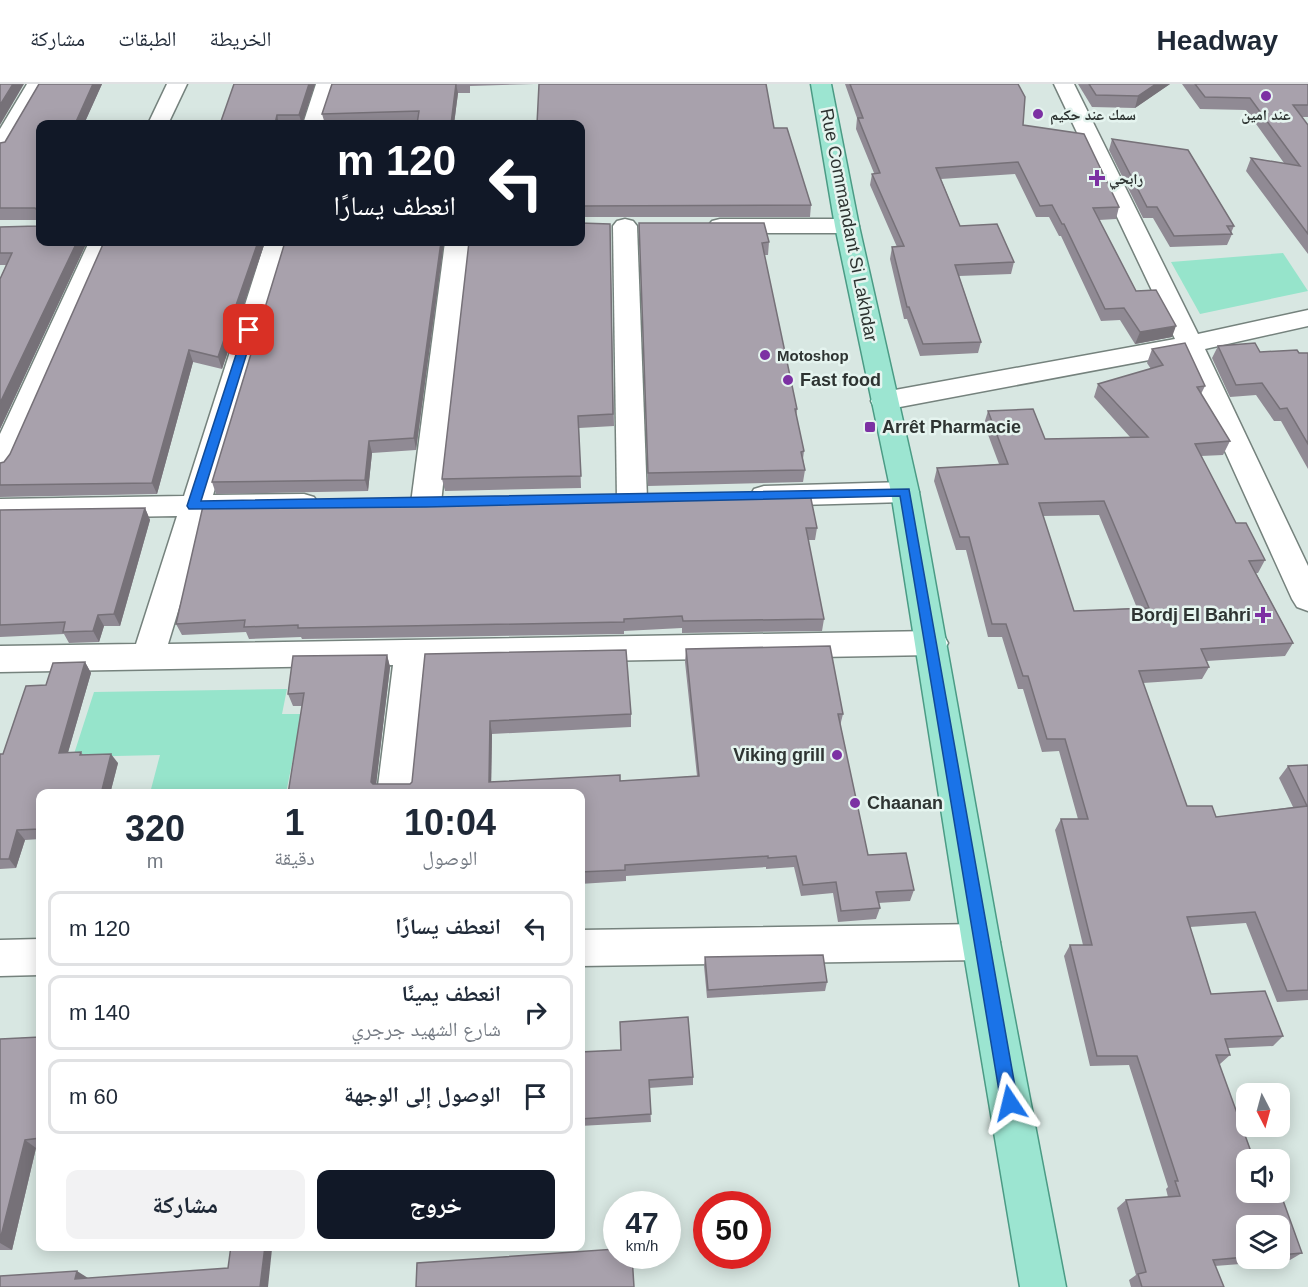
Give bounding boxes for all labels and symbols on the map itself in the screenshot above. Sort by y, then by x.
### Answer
marker: عند امين [1259,89,1273,103]
place label: سمك عند حكيم [1050,106,1136,125]
place label: عند امين [1241,106,1291,124]
street label: Rue Commandant Si Lakhdar [817,107,881,343]
marker: سمك عند حكيم [1031,107,1045,121]
place label: رابحي [1109,170,1144,190]
marker: رابحي [1090,171,1104,185]
pin [223,304,274,355]
place label: Motoshop [777,347,849,364]
marker: Motoshop [758,348,772,362]
place label: Fast food [800,370,881,390]
marker: Fast food [781,373,795,387]
place label: Arrêt Pharmacie [882,417,1021,437]
marker: Arrêt Pharmacie [863,420,877,434]
place label: Bordj El Bahri [1131,605,1251,625]
marker: Bordj El Bahri [1256,608,1270,622]
place label: Viking grill [733,745,825,765]
marker: Viking grill [830,748,844,762]
place label: Chaanan [867,793,943,813]
marker: Chaanan [848,796,862,810]
position arrow [978,1071,1042,1135]
north arrow [1236,1083,1290,1137]
speed limit sign: 50 [693,1191,771,1269]

